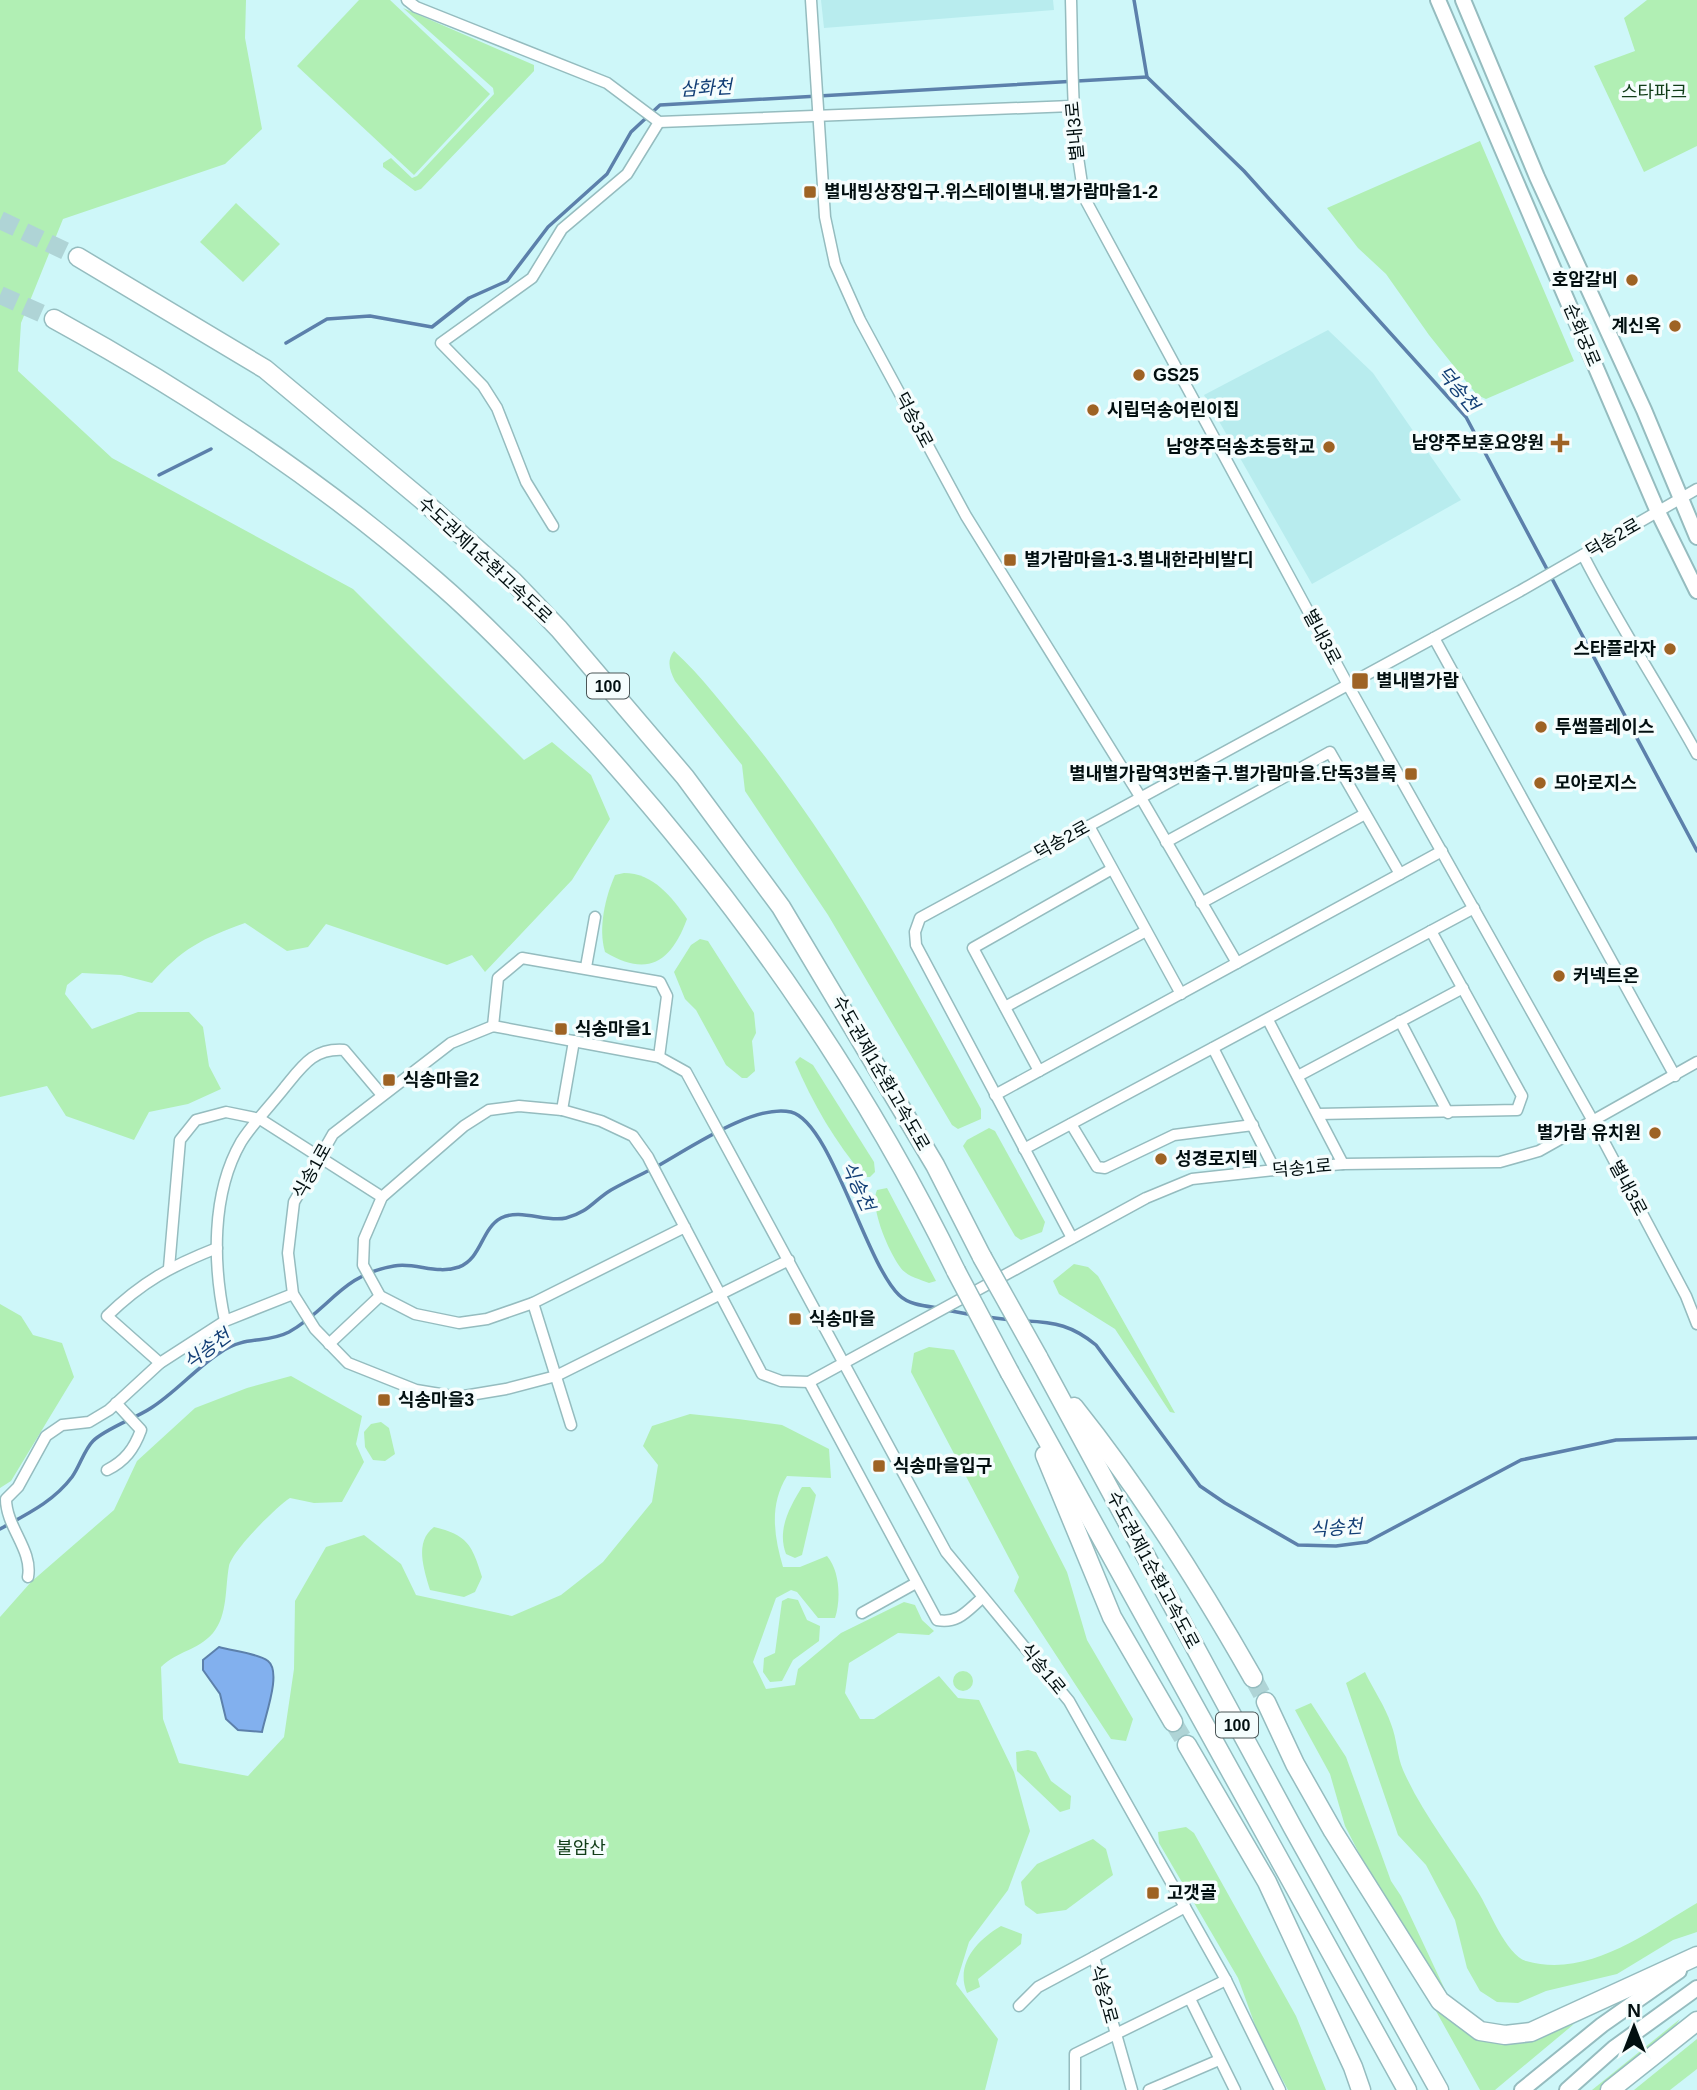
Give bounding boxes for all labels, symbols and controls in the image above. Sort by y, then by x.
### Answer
water label: 삼화천 [679,76,734,100]
park label: 스타파크 [1621,82,1687,102]
street label: 별내3로 [1062,100,1088,162]
place label: 별내빙상장입구.위스테이별내.별가람마을1-2 [824,182,1158,202]
marker: 별내빙상장입구.위스테이별내.별가람마을1-2 [802,184,818,200]
place label: 호암갈비 [1552,270,1618,290]
marker: 호암갈비 [1624,272,1640,288]
street label: 순화궁로 [1560,301,1604,369]
place label: 계신옥 [1611,316,1661,336]
marker: 계신옥 [1667,318,1683,334]
water label: 덕송천 [1433,362,1484,417]
place label: GS25 [1153,365,1199,385]
marker: GS25 [1131,367,1147,383]
street label: 덕송3로 [891,389,937,451]
place label: 시립덕송어린이집 [1107,400,1239,420]
marker: 시립덕송어린이집 [1085,402,1101,418]
place label: 남양주보훈요양원 [1412,433,1544,453]
marker: 남양주보훈요양원 [1550,433,1570,453]
place label: 남양주덕송초등학교 [1166,437,1315,457]
marker: 남양주덕송초등학교 [1321,439,1337,455]
street label: 수도권제1순환고속도로 [414,493,556,627]
street label: 덕송2로 [1582,514,1644,562]
place label: 별가람마을1-3.별내한라비발디 [1024,550,1254,570]
marker: 별가람마을1-3.별내한라비발디 [1002,552,1018,568]
street label: 별내3로 [1299,606,1345,668]
place label: 스타플라자 [1573,639,1656,659]
marker: 스타플라자 [1662,641,1678,657]
marker: 별내별가람 [1350,671,1370,691]
place label: 별내별가람 [1376,671,1459,691]
road number: 100 [587,674,629,698]
place label: 투썸플레이스 [1555,717,1654,737]
marker: 투썸플레이스 [1533,719,1549,735]
place label: 별내별가람역3번출구.별가람마을.단독3블록 [1069,764,1397,784]
marker: 별내별가람역3번출구.별가람마을.단독3블록 [1403,766,1419,782]
place label: 모아로지스 [1554,773,1637,793]
marker: 모아로지스 [1532,775,1548,791]
street label: 덕송2로 [1031,817,1093,863]
place label: 커넥트온 [1573,966,1639,986]
marker: 커넥트온 [1551,968,1567,984]
street label: 수도권제1순환고속도로 [828,992,934,1154]
place label: 식송마을1 [575,1019,651,1039]
marker: 식송마을1 [553,1021,569,1037]
place label: 식송마을2 [403,1070,479,1090]
marker: 식송마을2 [381,1072,397,1088]
place label: 별가람 유치원 [1537,1123,1641,1143]
marker: 별가람 유치원 [1647,1125,1663,1141]
street label: 식송1로 [289,1140,335,1202]
place label: 성경로지텍 [1175,1149,1258,1169]
marker: 성경로지텍 [1153,1151,1169,1167]
street label: 덕송1로 [1271,1155,1333,1181]
street label: 별내3로 [1605,1157,1651,1219]
water label: 식송천 [837,1158,879,1216]
place label: 식송마을 [809,1309,875,1329]
marker: 식송마을 [787,1311,803,1327]
water label: 식송천 [180,1324,236,1373]
place label: 식송마을3 [398,1390,474,1410]
marker: 식송마을3 [376,1392,392,1408]
place label: 식송마을입구 [893,1456,992,1476]
marker: 식송마을입구 [871,1458,887,1474]
street label: 수도권제1순환고속도로 [1103,1488,1203,1652]
water label: 식송천 [1309,1516,1364,1540]
street label: 식송1로 [1016,1640,1070,1698]
road number: 100 [1216,1712,1258,1737]
park label: 불암산 [556,1838,606,1858]
place label: 고갯골 [1167,1883,1217,1903]
marker: 고갯골 [1145,1885,1161,1901]
street label: 식송2로 [1087,1963,1121,2025]
north arrow [1599,1992,1669,2062]
text: N [1627,2000,1641,2021]

